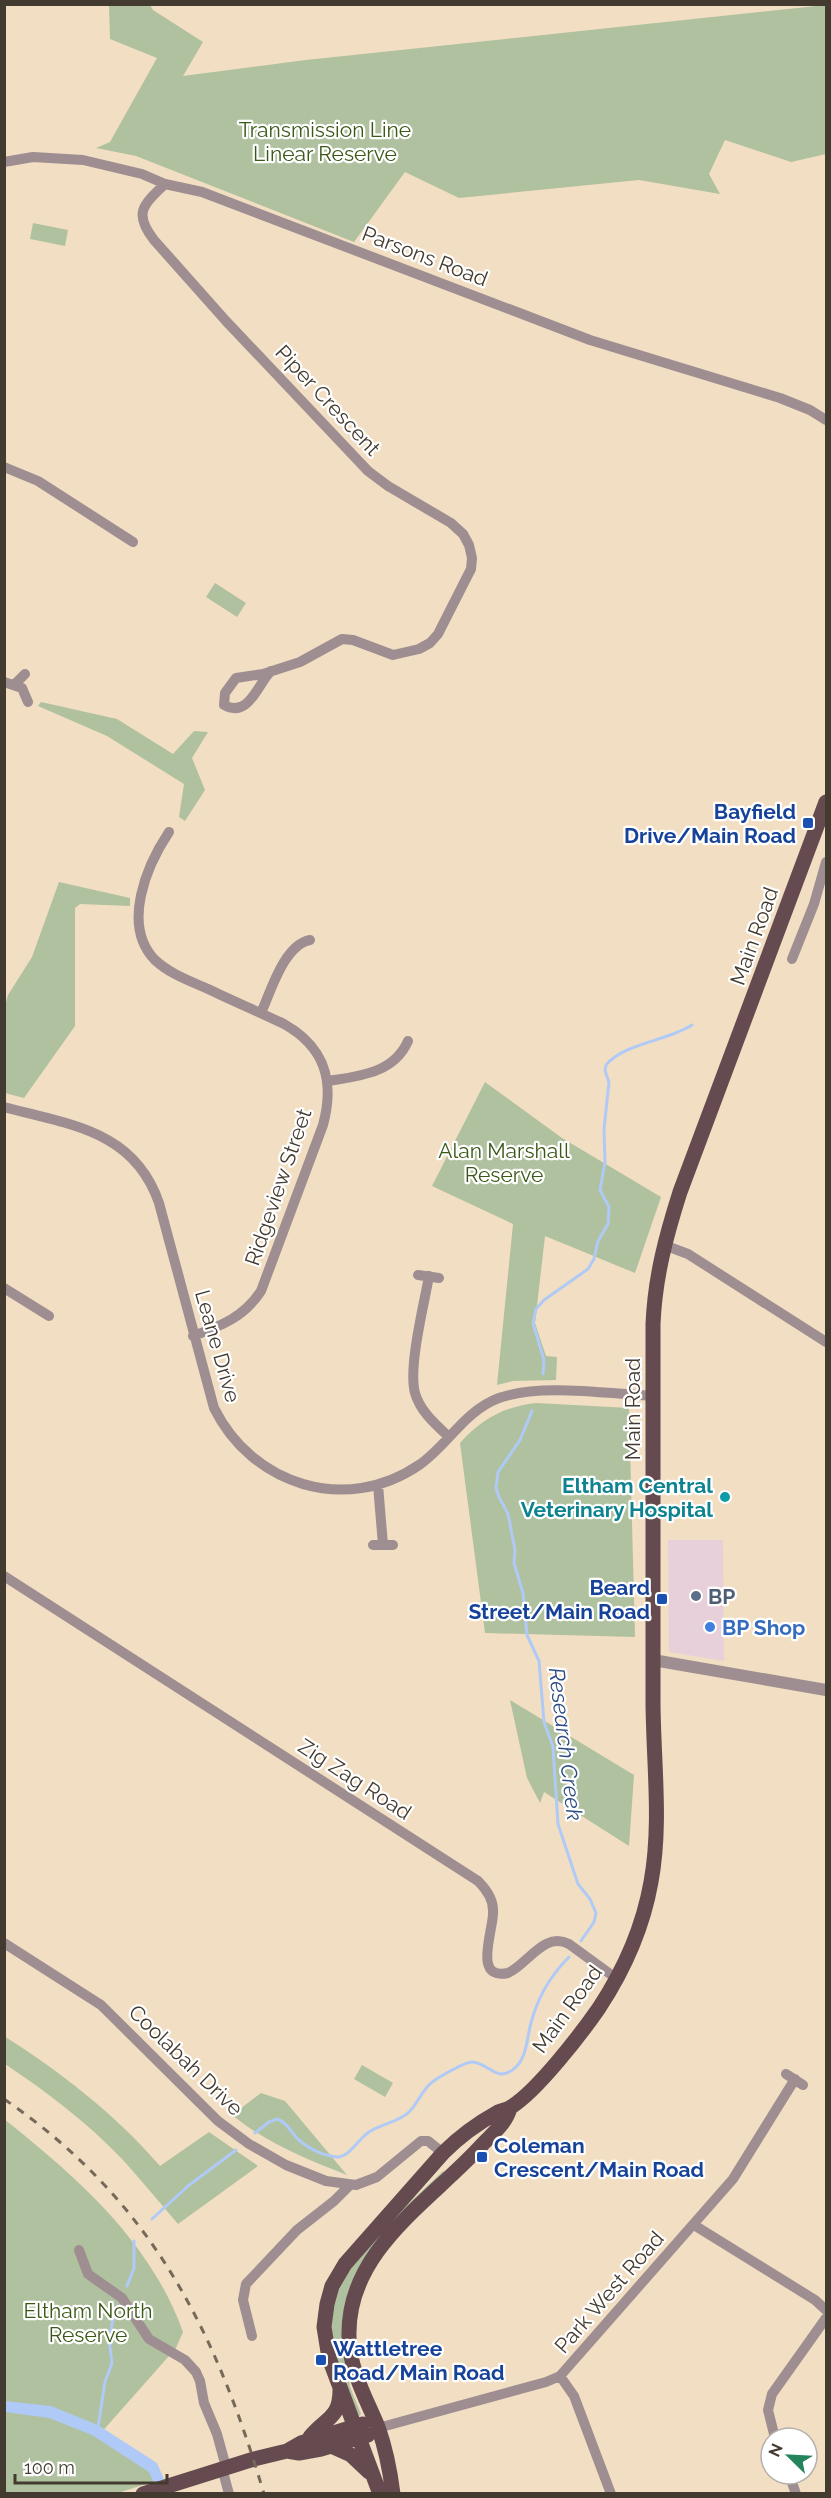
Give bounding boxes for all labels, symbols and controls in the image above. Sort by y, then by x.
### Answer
park label: Transmission Line Linear Reserve [239,117,411,166]
street label: Parsons Road [359,221,491,291]
street label: Piper Crescent [270,340,386,460]
place label: Bayfield Drive/Main Road [624,799,796,848]
marker: Bayfield Drive/Main Road [801,816,815,830]
street label: Main Road [725,884,783,988]
street label: Ridgeview Street [239,1105,317,1269]
park label: Alan Marshall Reserve [438,1138,570,1187]
street label: Leane Drive [190,1287,246,1405]
street label: Main Road [620,1358,645,1460]
place label: Eltham Central Veterinary Hospital [521,1473,713,1522]
marker: Eltham Central Veterinary Hospital [718,1490,732,1504]
place label: Beard Street/Main Road [468,1575,650,1624]
place label: BP [708,1584,735,1609]
marker: BP [689,1589,703,1603]
marker: Beard Street/Main Road [655,1592,669,1606]
place label: BP Shop [722,1615,805,1640]
marker: BP Shop [703,1620,717,1634]
water label: Research Creek [544,1666,588,1822]
street label: Zig Zag Road [294,1733,416,1825]
street label: Main Road [527,1960,607,2058]
street label: Coolabah Drive [124,1999,248,2121]
place label: Coleman Crescent/Main Road [494,2133,704,2182]
marker: Coleman Crescent/Main Road [475,2150,489,2164]
street label: Park West Road [549,2226,669,2358]
park label: Eltham North Reserve [23,2298,153,2347]
place label: Wattletree Road/Main Road [333,2336,505,2385]
marker: Wattletree Road/Main Road [314,2353,328,2367]
north arrow [759,2426,819,2486]
text: N [765,2441,787,2460]
scale bar [15,2447,166,2485]
text: 100 m [24,2457,75,2478]

